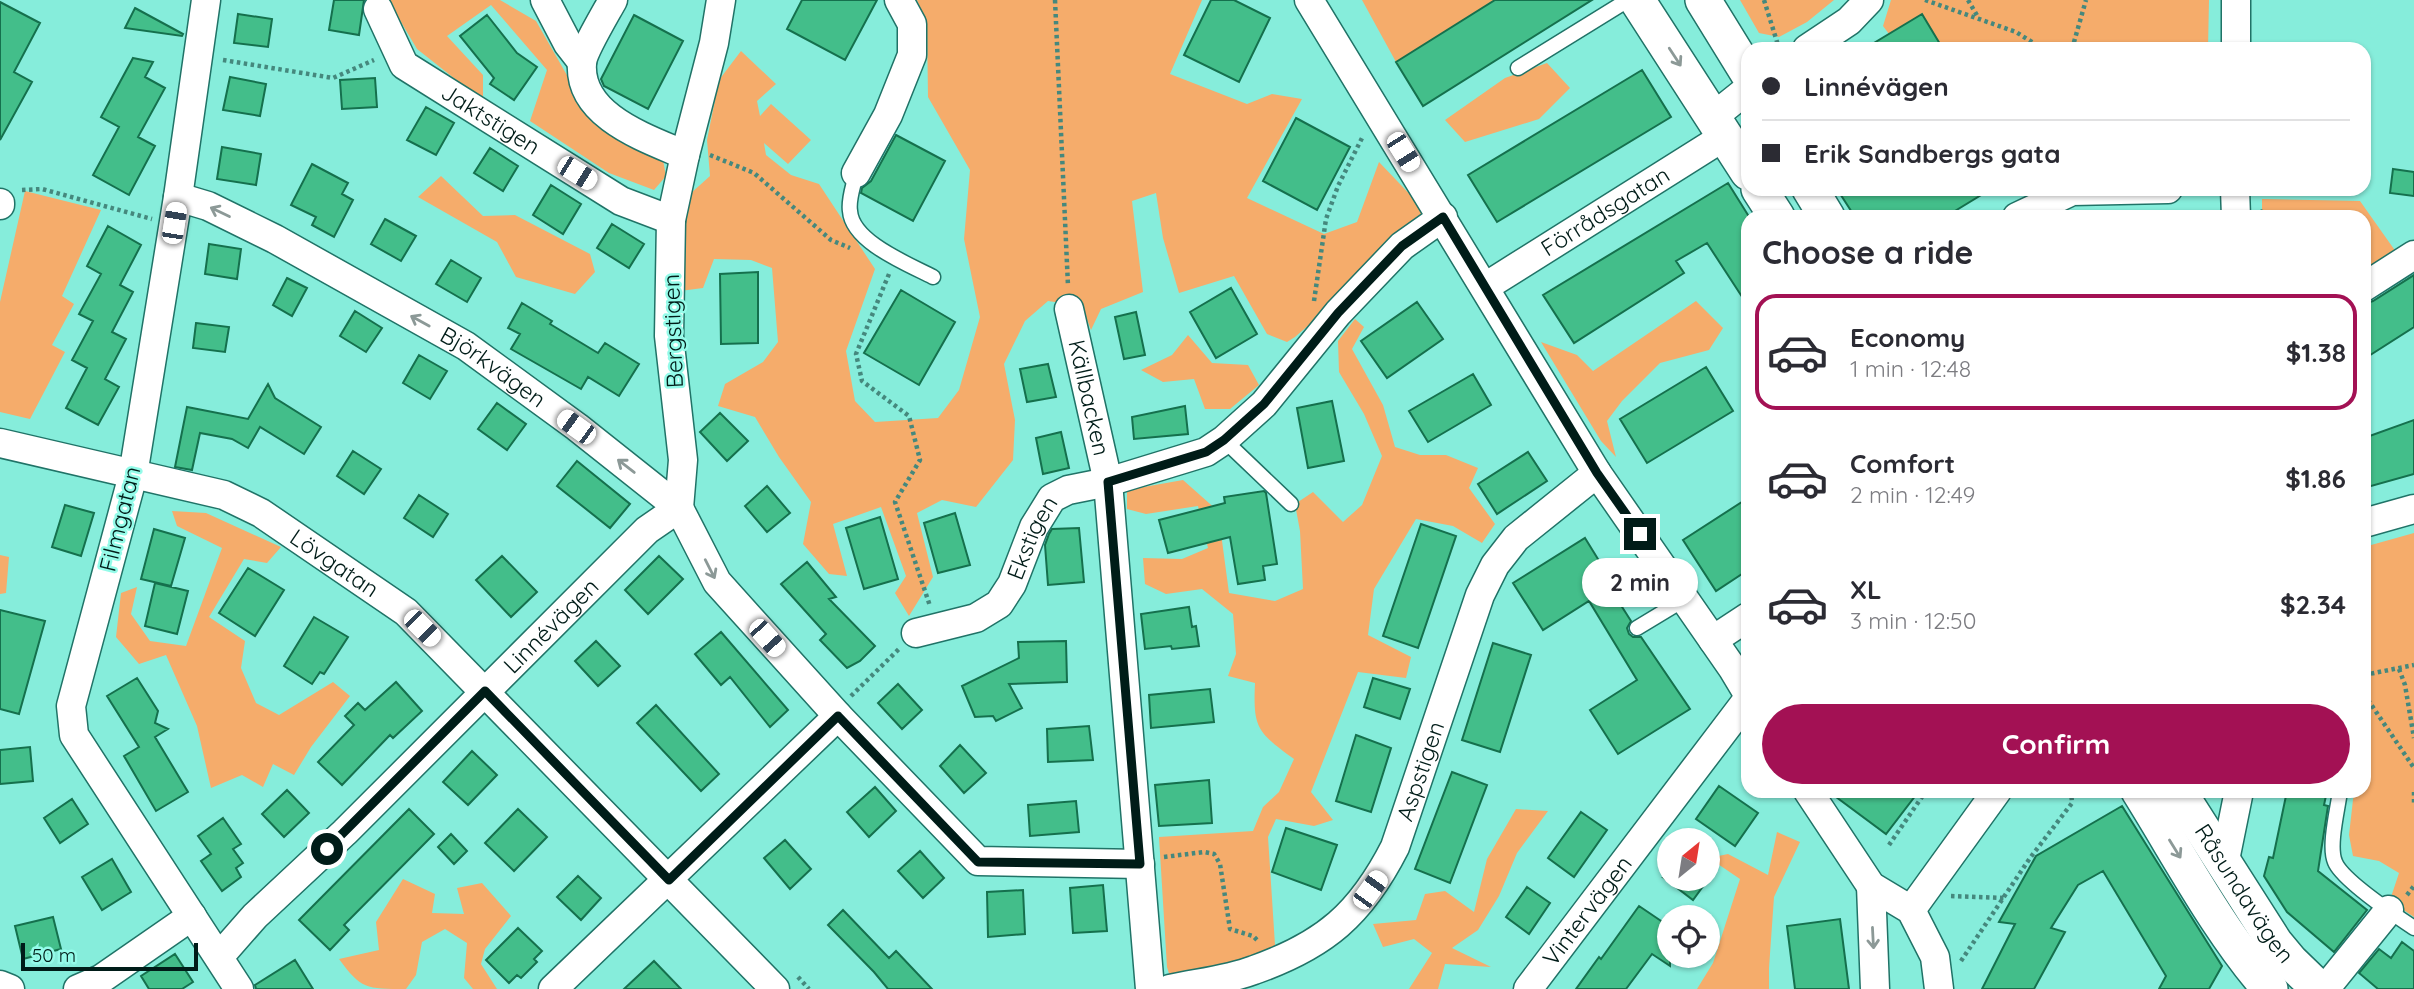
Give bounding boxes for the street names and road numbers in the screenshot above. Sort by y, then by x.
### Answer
street label: Jaktstigen [436,77,546,161]
street label: Förrådsgatan [1535,160,1675,262]
street label: Bergstigen [656,273,689,389]
street label: Björkvägen [435,320,552,414]
street label: Källbacken [1062,337,1117,458]
street label: Filmgatan [92,463,147,575]
street label: Ekstigen [1000,490,1064,584]
street label: Lövgatan [285,522,385,603]
street label: Linnévägen [497,572,604,679]
street label: Aspstigen [1390,718,1450,825]
street label: Råsundavägen [2189,818,2301,969]
street label: Vintervägen [1536,850,1638,971]

